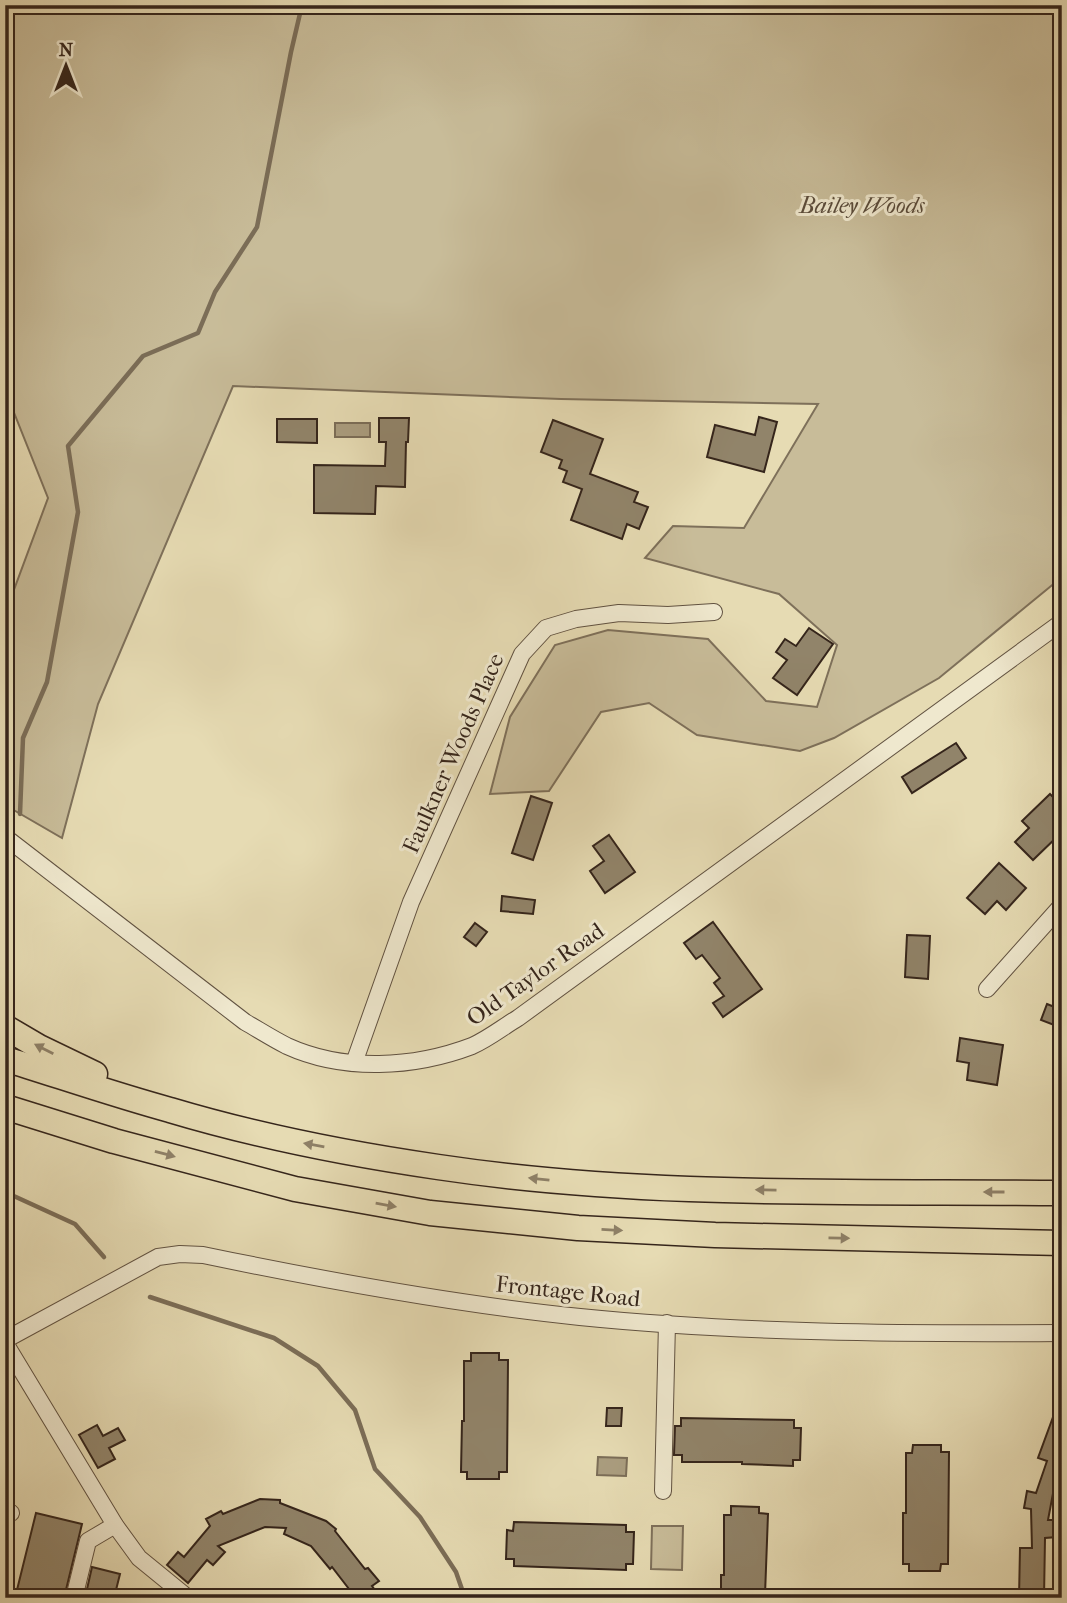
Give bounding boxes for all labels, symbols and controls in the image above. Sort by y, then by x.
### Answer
north arrow [32,32,102,102]
text: N [59,39,74,61]
park label: Bailey Woods [798,192,925,219]
street label: Faulkner Woods Place [397,649,510,857]
street label: Old Taylor Road [461,917,610,1032]
one-way arrow [33,1044,53,1056]
one-way arrow [303,1139,325,1150]
one-way arrow [154,1150,175,1160]
one-way arrow [528,1173,550,1184]
one-way arrow [755,1184,777,1196]
one-way arrow [982,1186,1004,1198]
one-way arrow [375,1200,397,1211]
one-way arrow [601,1224,623,1235]
one-way arrow [829,1232,851,1243]
street label: Frontage Road [494,1270,642,1313]

